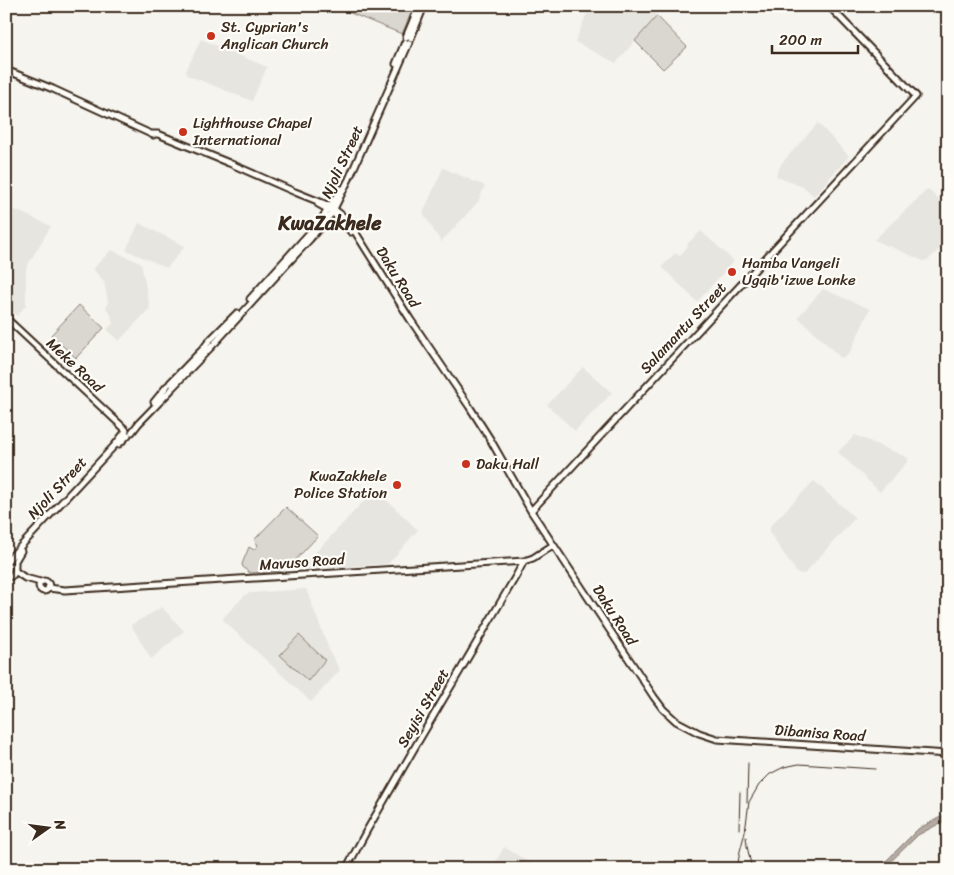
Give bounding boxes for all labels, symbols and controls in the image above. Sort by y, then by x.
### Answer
place label: St. Cyprian's Anglican Church [220,14,329,57]
scale bar [772,22,858,54]
text: 200 m [779,27,823,53]
marker: St. Cyprian's Anglican Church [205,30,217,42]
place label: Lighthouse Chapel International [192,110,312,153]
street label: Njoli Street [314,121,371,203]
marker: Lighthouse Chapel International [177,126,189,138]
district label: KwaZakhele [277,206,382,241]
street label: Daku Road [369,241,428,314]
place label: Hamba Vangeli Ugqib'izwe Lonke [742,250,856,293]
marker: Hamba Vangeli Ugqib'izwe Lonke [726,266,738,278]
street label: Salamantu Street [633,276,733,380]
street label: Meke Road [40,331,111,400]
street label: Njoli Street [21,450,94,526]
place label: Daku Hall [476,451,540,477]
marker: Daku Hall [460,458,472,470]
place label: KwaZakhele Police Station [294,463,387,506]
marker: KwaZakhele Police Station [391,479,403,491]
street label: Mavuso Road [259,546,346,578]
street label: Daku Road [585,579,645,652]
street label: Seyisi Street [390,663,456,752]
street label: Dibanisa Road [774,717,867,749]
north arrow [22,802,72,852]
text: N [47,816,74,833]

